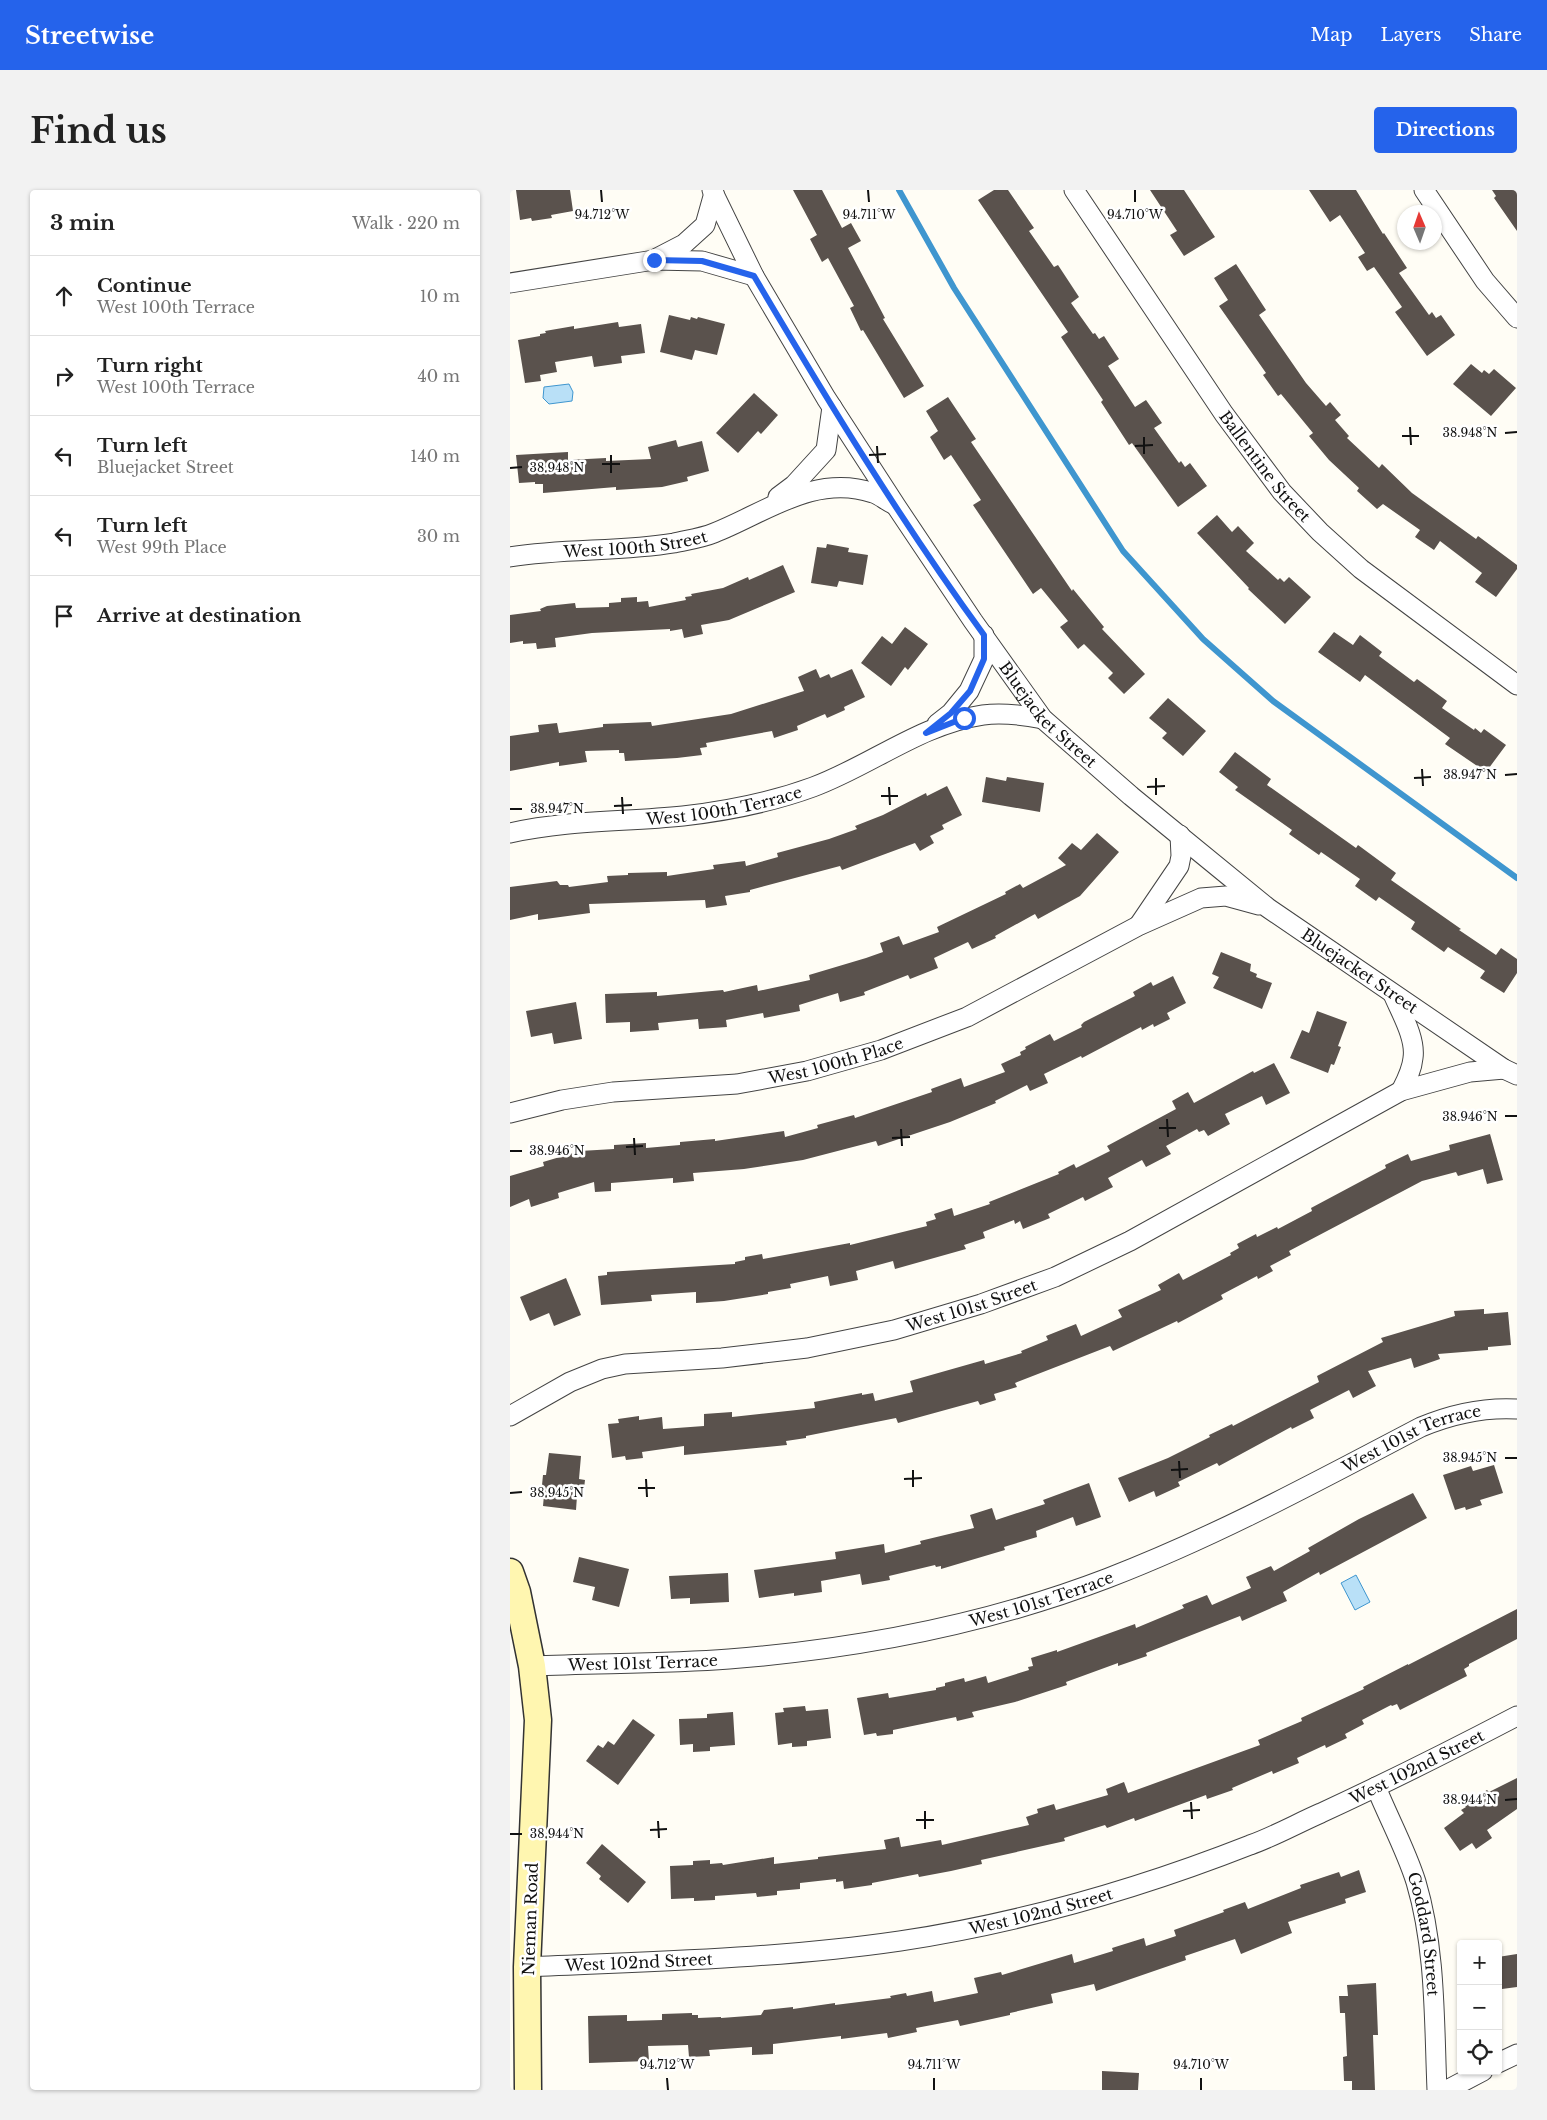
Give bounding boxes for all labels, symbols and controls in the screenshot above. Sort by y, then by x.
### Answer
text: Streetwise [25,21,154,50]
text: Map [1311,24,1352,46]
text: Layers [1380,24,1441,46]
text: Share [1469,24,1522,46]
button: Directions [1374,107,1517,153]
text: Find us [30,109,167,152]
north arrow [1397,205,1442,250]
text: 94.712°W [575,207,630,222]
text: 94.711°W [843,207,896,222]
text: 94.710°W [1107,207,1164,222]
text: 3 min [50,210,115,236]
text: Walk · 220 m [352,213,460,233]
route end [643,249,666,272]
text: Continue [97,274,192,297]
icon: ahead [50,282,78,310]
text: 10 m [420,286,460,306]
text: West 100th Terrace [97,297,255,317]
text: Turn right [97,354,203,377]
icon: right [50,362,78,390]
text: 40 m [417,366,460,386]
text: West 100th Terrace [97,377,255,397]
street label: Ballentine Street [1215,407,1315,526]
text: 38.948°N [1443,425,1498,440]
text: Turn left [97,434,188,457]
icon: left [50,442,78,470]
text: 140 m [410,446,460,466]
text: Bluejacket Street [97,457,234,477]
text: 38.948°N [530,460,585,475]
text: Turn left [97,514,188,537]
icon: left [50,522,78,550]
text: 30 m [417,526,460,546]
street label: West 100th Street [562,526,709,561]
text: West 99th Place [97,537,227,557]
icon: arrive [50,602,78,630]
text: Arrive at destination [97,604,301,627]
street label: Bluejacket Street [995,658,1101,772]
route start [953,707,976,730]
text: 38.947°N [1443,767,1497,782]
street label: West 100th Terrace [644,782,804,829]
text: 38.947°N [530,801,584,816]
street label: Bluejacket Street [1298,924,1422,1018]
street label: West 100th Place [766,1032,906,1088]
text: 38.946°N [1442,1109,1498,1124]
text: 38.946°N [529,1143,585,1158]
street label: West 101st Street [903,1274,1040,1336]
street label: West 101st Terrace [1338,1400,1482,1477]
text: 38.945°N [1443,1450,1497,1465]
text: 38.945°N [530,1485,584,1500]
street label: West 101st Terrace [966,1567,1116,1631]
street label: West 101st Terrace [567,1650,719,1675]
street label: West 102nd Street [1345,1725,1487,1809]
text: 38.944°N [1443,1792,1497,1807]
text: 38.944°N [530,1826,584,1841]
street label: Nieman Road [518,1862,542,1976]
street label: Goddard Street [1403,1869,1444,1997]
street label: West 102nd Street [966,1883,1115,1939]
map controls [1457,1940,1502,2075]
button: + [1457,1940,1502,1985]
street label: West 102nd Street [564,1949,713,1975]
button: − [1457,1985,1502,2030]
button: locate [1457,2030,1502,2075]
text: 94.712°W [640,2057,695,2072]
text: 94.711°W [908,2057,961,2072]
text: 94.710°W [1173,2057,1230,2072]

